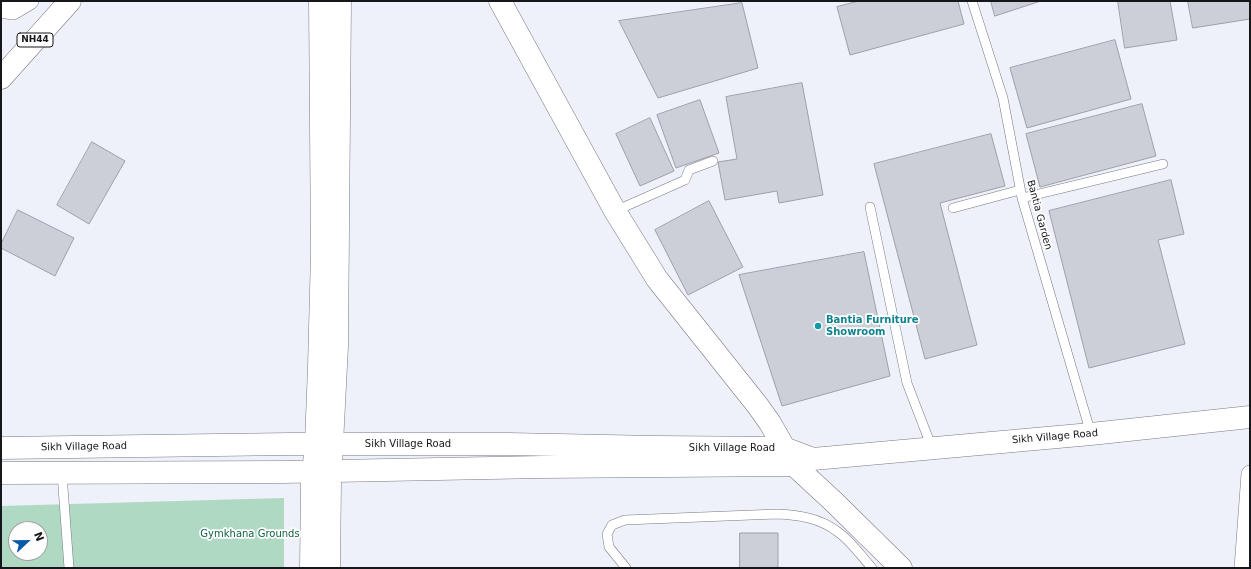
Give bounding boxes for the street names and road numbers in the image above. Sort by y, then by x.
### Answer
road number: NH44 [17,33,53,47]
street label: Bantia Garden [1024,179,1054,251]
street label: Sikh Village Road [1011,427,1099,447]
street label: Sikh Village Road [365,438,451,450]
street label: Sikh Village Road [41,440,127,454]
street label: Sikh Village Road [689,442,775,454]

